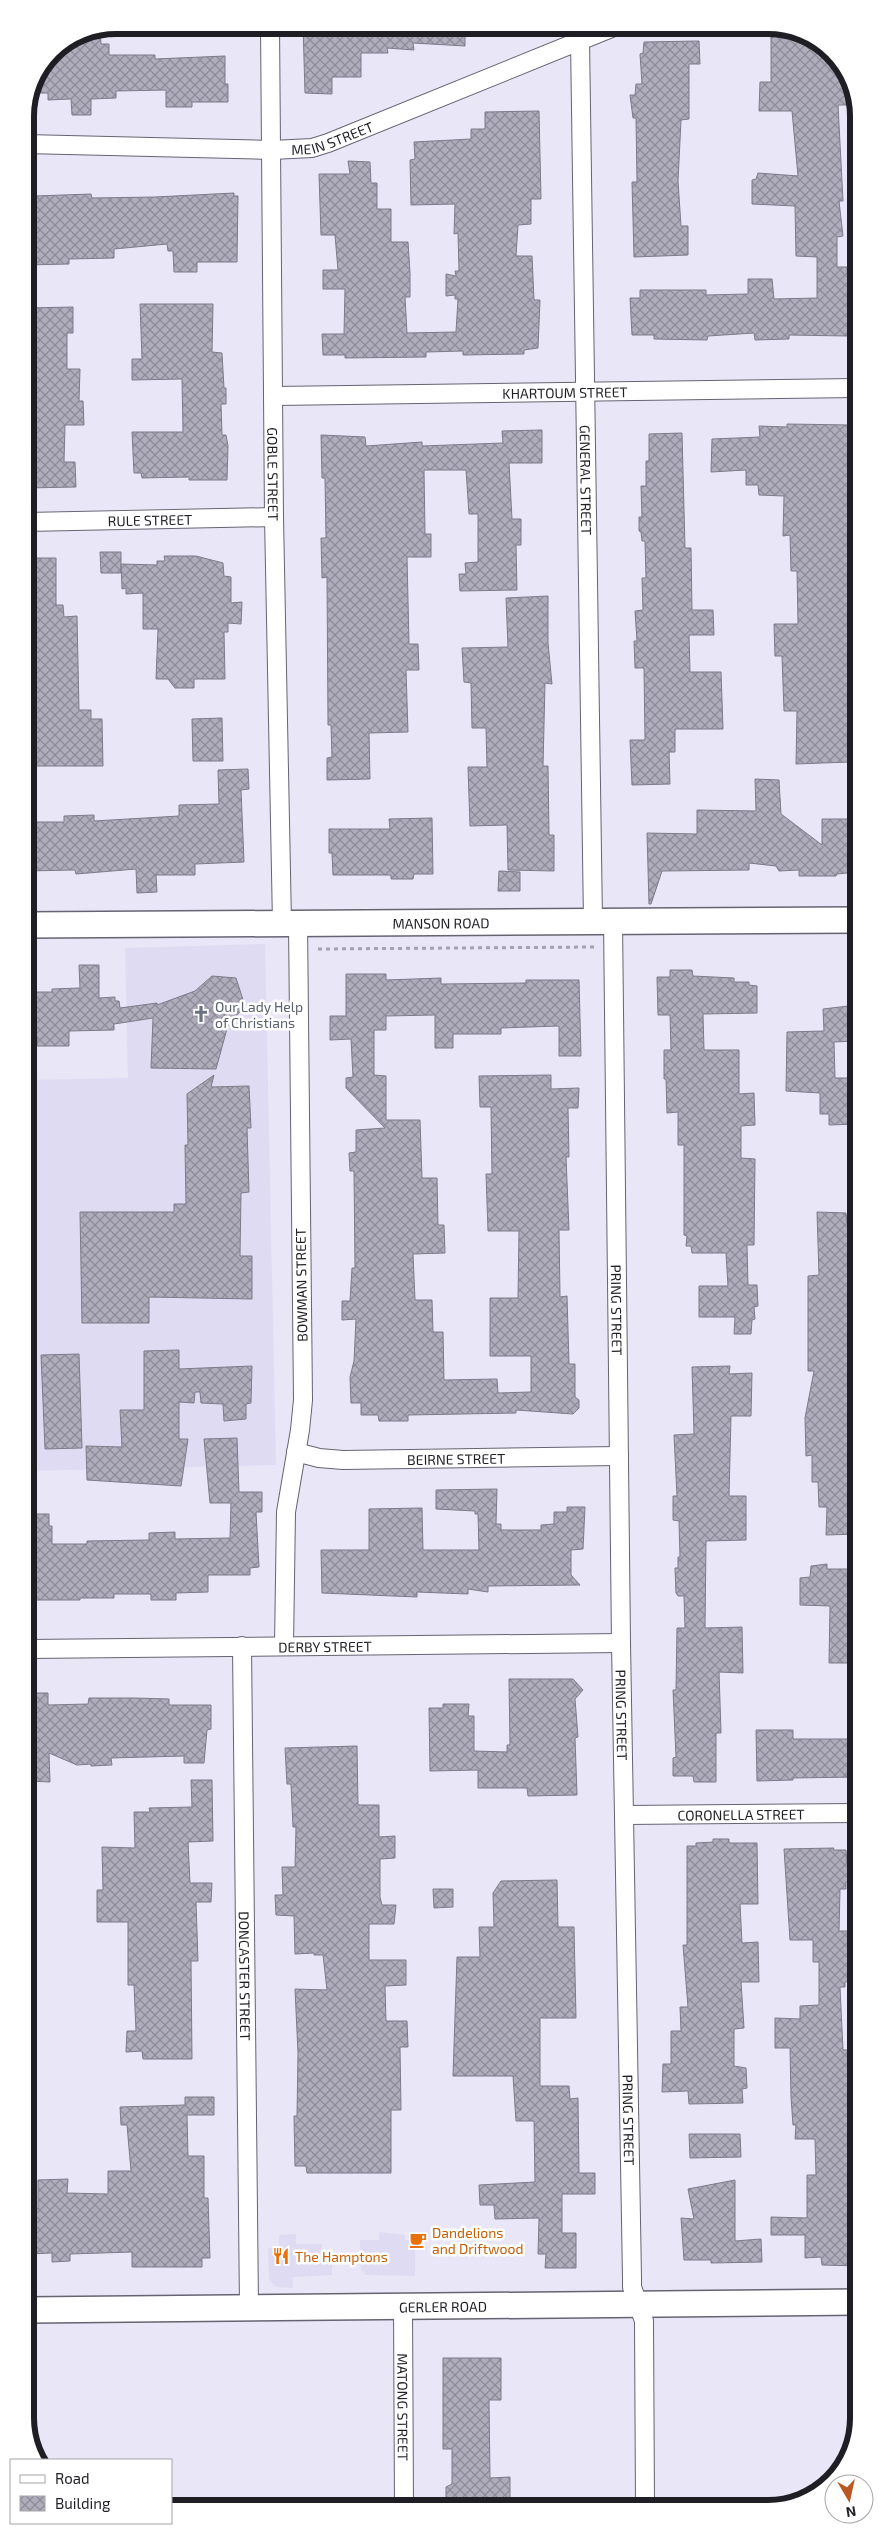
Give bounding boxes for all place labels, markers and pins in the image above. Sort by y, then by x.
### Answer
place label: Our Lady Help of Christians [215,998,303,1031]
church icon: Our Lady Help of Christians [191,1004,211,1024]
place label: Dandelions and Driftwood [432,2224,523,2257]
cafe icon: Dandelions and Driftwood [408,2230,428,2250]
restaurant icon: The Hamptons [271,2246,291,2266]
place label: The Hamptons [295,2248,388,2265]

